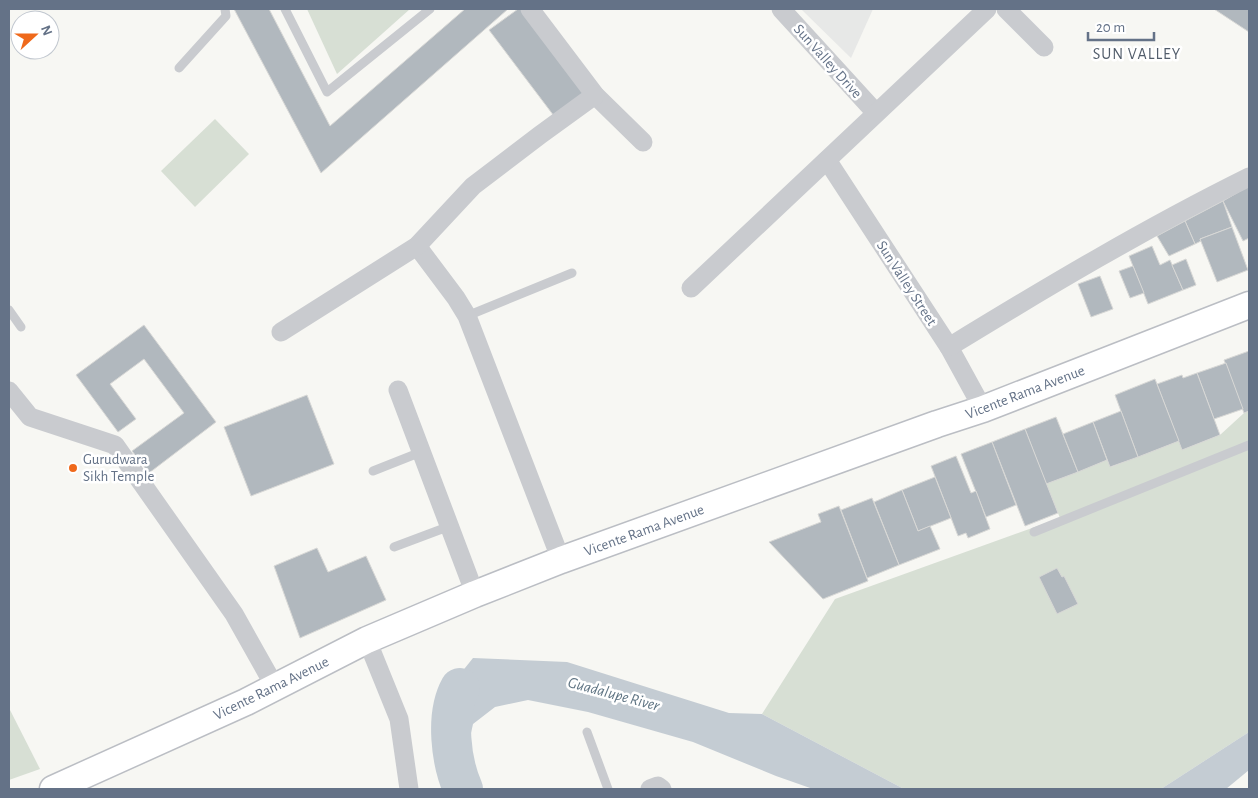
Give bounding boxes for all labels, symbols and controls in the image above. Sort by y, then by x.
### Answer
north arrow [10,10,60,60]
scale bar [1088,10,1154,42]
text: 20 m [1096,20,1125,35]
street label: Sun Valley Drive [791,21,865,101]
text: N [38,24,54,38]
district label: SUN VALLEY [1093,46,1181,62]
street label: Sun Valley Street [874,238,940,329]
street label: Vicente Rama Avenue [963,363,1087,422]
place label: Gurudwara Sikh Temple [83,452,154,484]
marker: Gurudwara Sikh Temple [67,462,79,474]
street label: Vicente Rama Avenue [582,502,706,559]
street label: Vicente Rama Avenue [211,654,331,723]
water label: Guadalupe River [566,674,662,715]

